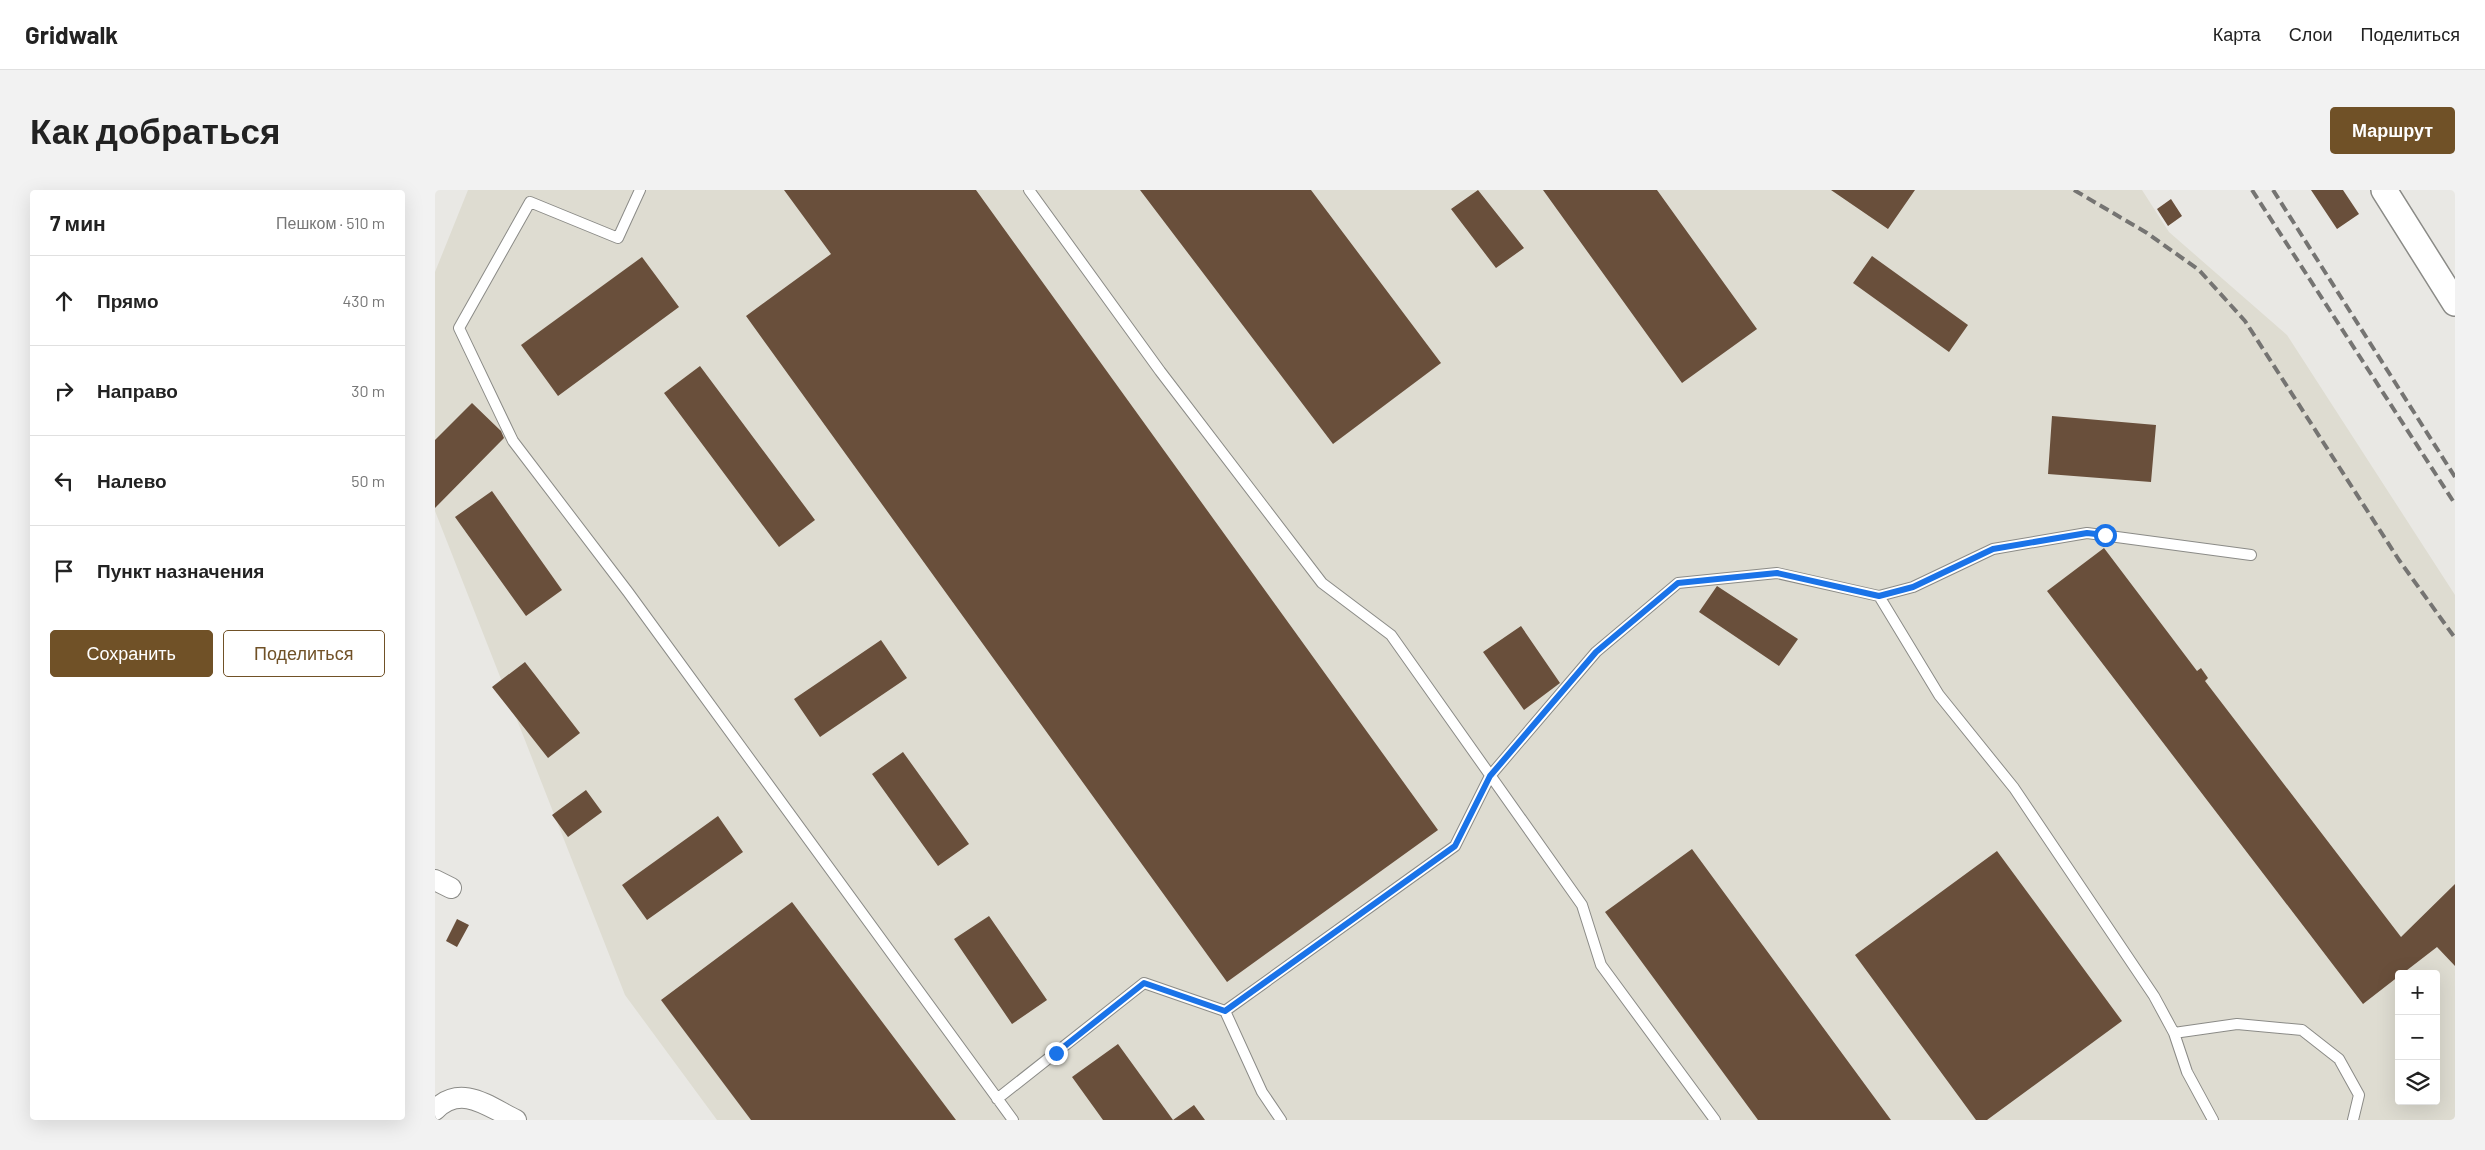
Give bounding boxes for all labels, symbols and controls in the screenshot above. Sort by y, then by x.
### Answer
text: Gridwalk [25,20,118,49]
text: Карта [2213,23,2261,45]
text: Слои [2289,23,2333,45]
text: Поделиться [2361,23,2460,45]
button: Маршрут [2330,107,2455,154]
text: Как добраться [30,109,280,151]
text: 7 мин [50,210,106,235]
text: Пешком · 510 m [276,213,385,232]
icon: ahead [50,287,78,315]
text: Прямо [97,289,159,312]
text: 430 m [342,291,385,310]
icon: right [50,377,78,405]
text: Направо [97,379,178,402]
text: 30 m [351,381,385,400]
icon: left [50,467,78,495]
text: Налево [97,469,167,492]
text: 50 m [351,471,385,490]
route start [2094,524,2117,547]
icon: arrive [50,557,78,585]
text: Пункт назначения [97,559,264,582]
button: Сохранить [50,630,213,677]
button: Поделиться [223,630,385,677]
map controls [2395,970,2440,1105]
button: + [2395,970,2440,1015]
button: − [2395,1015,2440,1060]
route end [1045,1042,1068,1065]
button: layers [2395,1060,2440,1105]

